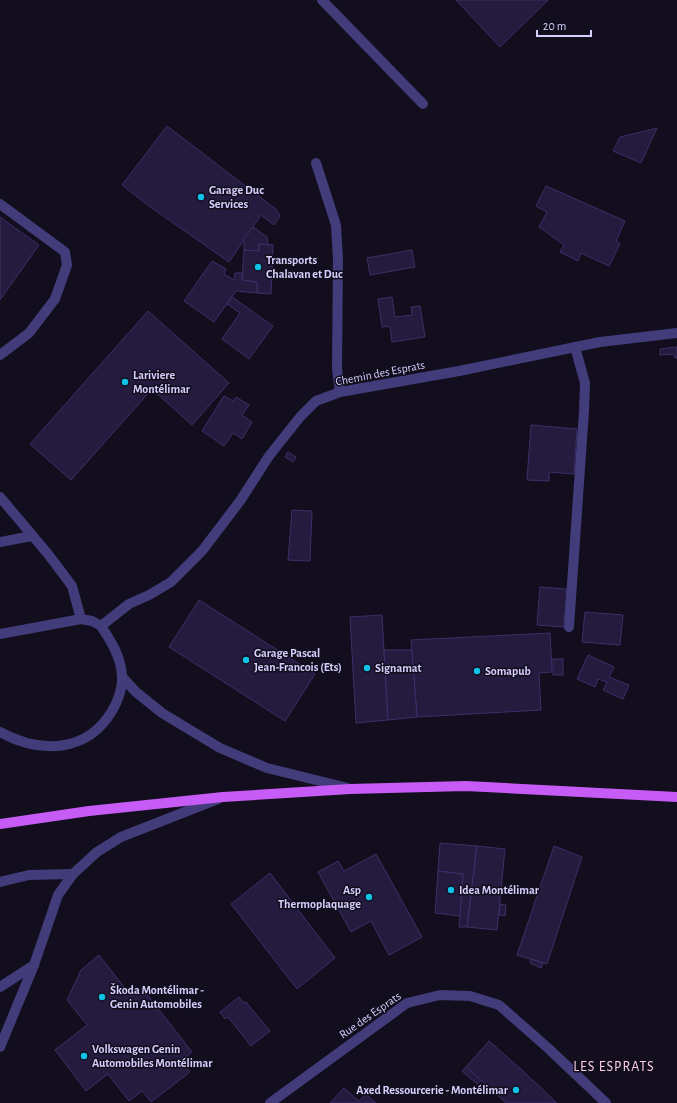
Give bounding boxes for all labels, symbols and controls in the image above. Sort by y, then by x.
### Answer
scale bar [537,12,591,38]
text: 20 m [543,20,566,32]
place label: Garage Duc Services [209,184,264,210]
marker: Garage Duc Services [196,192,206,202]
place label: Transports Chalavan et Duc [266,254,343,280]
marker: Transports Chalavan et Duc [253,262,263,272]
street label: Chemin des Esprats [334,358,426,388]
place label: Lariviere Montélimar [133,369,191,395]
marker: Lariviere Montélimar [120,377,130,387]
place label: Garage Pascal Jean-Francois (Ets) [254,647,342,674]
marker: Garage Pascal Jean-Francois (Ets) [241,655,251,665]
place label: Signamat [375,662,422,674]
marker: Signamat [362,663,372,673]
place label: Somapub [485,665,531,677]
marker: Somapub [472,666,482,676]
place label: Asp Thermoplaquage [278,884,361,910]
place label: Idea Montélimar [459,884,540,896]
marker: Idea Montélimar [446,885,456,895]
marker: Asp Thermoplaquage [364,892,374,902]
place label: Škoda Montélimar - Genin Automobiles [110,983,204,1010]
street label: Rue des Esprats [337,989,403,1041]
marker: Škoda Montélimar - Genin Automobiles [97,992,107,1002]
place label: Volkswagen Genin Automobiles Montélimar [92,1043,213,1069]
marker: Volkswagen Genin Automobiles Montélimar [79,1051,89,1061]
district label: LES ESPRATS [573,1060,655,1074]
place label: Axed Ressourcerie - Montélimar [356,1084,509,1096]
marker: Axed Ressourcerie - Montélimar [511,1085,521,1095]

